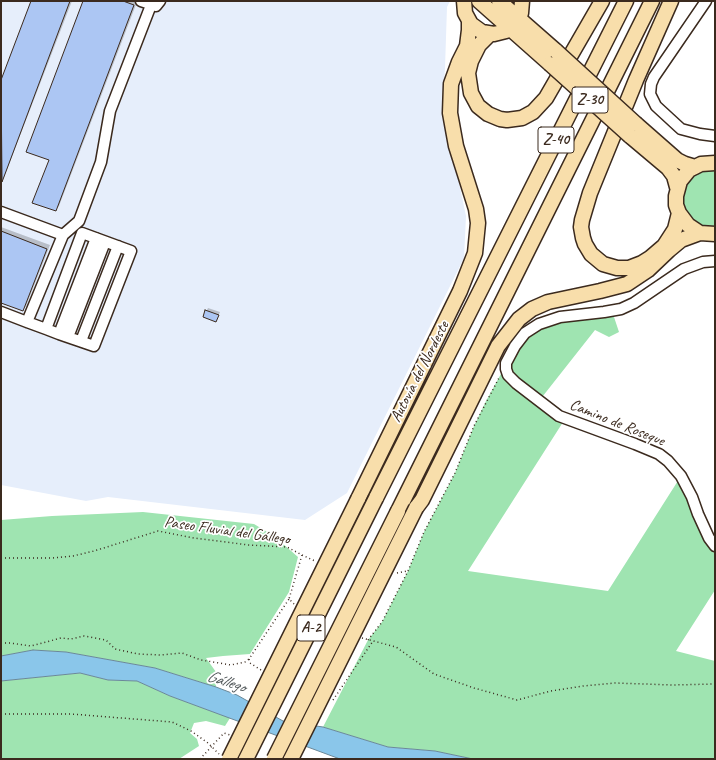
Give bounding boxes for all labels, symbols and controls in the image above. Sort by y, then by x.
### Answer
road number: Z-30 [572,87,608,113]
road number: Z-40 [538,127,574,153]
street label: Autovía del Nordeste [386,318,454,426]
street label: Camino de Roseque [567,395,667,451]
street label: Paseo Fluvial del Gállego [163,513,291,549]
road number: A-2 [297,615,325,641]
water label: Gállego [204,666,248,698]

